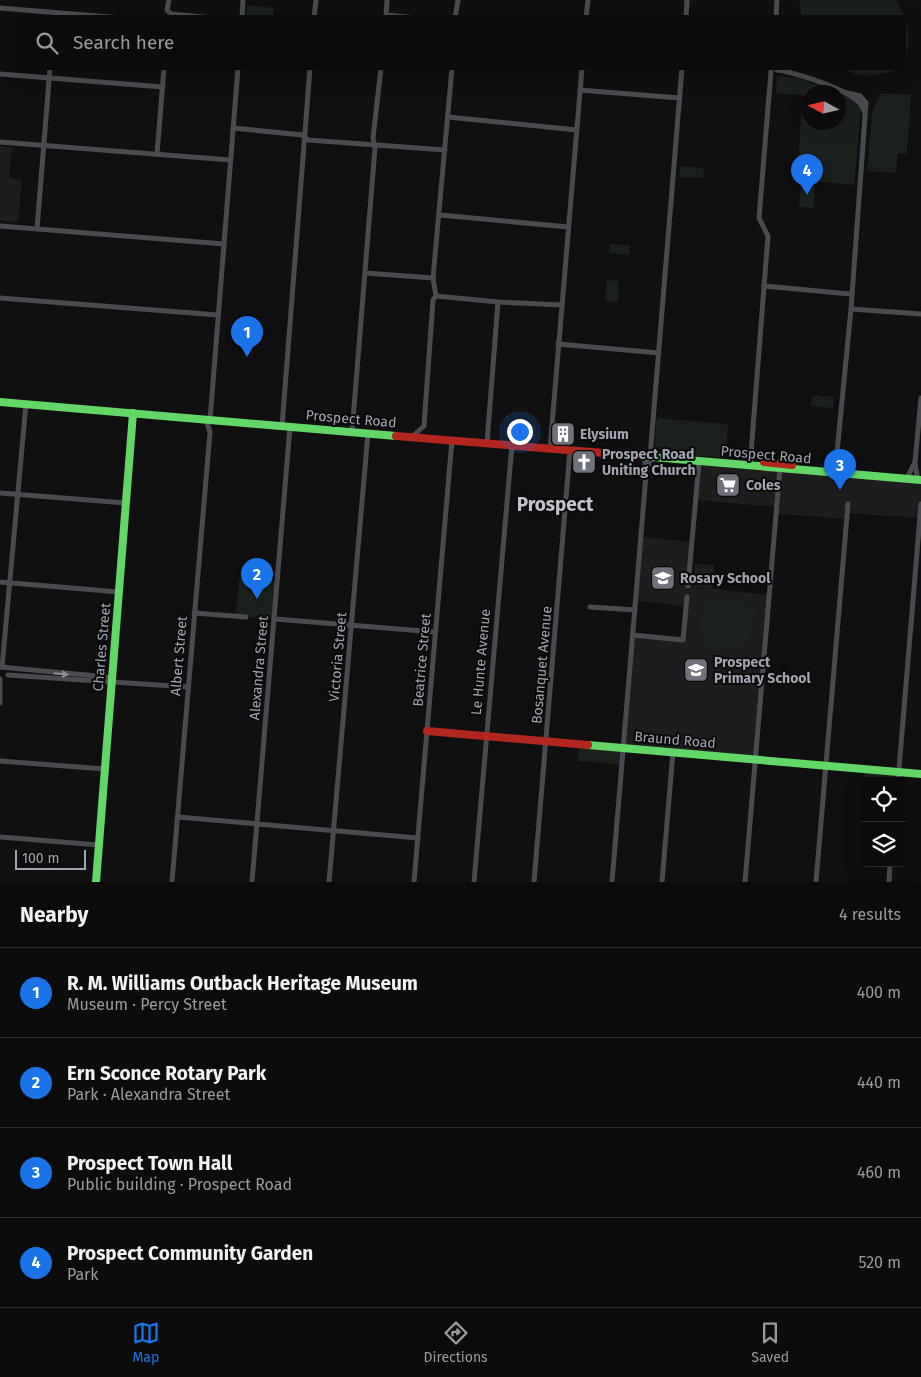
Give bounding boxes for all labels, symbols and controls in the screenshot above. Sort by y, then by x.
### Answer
search box [15,15,906,70]
icon: search [33,29,61,57]
text: Search here [73,31,174,54]
north arrow [801,85,846,130]
pin: 4 [791,154,823,195]
pin: 1 [231,316,263,357]
street label: Prospect Road [305,407,397,431]
your location [507,419,533,445]
building icon: Elysium [550,421,576,447]
place label: Elysium [580,426,629,443]
street label: Prospect Road [720,443,812,467]
place label: Prospect Road Uniting Church [602,446,696,479]
church icon: Prospect Road Uniting Church [571,449,597,475]
pin: 3 [824,449,856,490]
supermarket icon: Coles [715,472,741,498]
place label: Coles [746,477,781,494]
district label: Prospect [517,493,594,516]
pin: 2 [241,558,273,599]
school or university icon: Rosary School [650,565,676,591]
place label: Rosary School [680,570,771,587]
street label: Charles Street [90,601,114,692]
street label: Bosanquet Avenue [528,605,556,725]
street label: Le Hunte Avenue [468,608,494,716]
street label: Victoria Street [326,610,350,703]
street label: Beatrice Street [409,612,435,707]
street label: Albert Street [167,614,191,697]
street label: Alexandra Street [246,614,272,721]
place label: Prospect Primary School [714,654,812,687]
school or university icon: Prospect Primary School [683,657,709,683]
one-way arrow [54,670,70,678]
street label: Braund Road [634,728,716,752]
map controls [861,777,906,867]
button: locate [861,777,906,822]
button: layers [861,822,906,867]
scale bar [15,847,86,870]
text: 100 m [22,850,59,867]
text: Nearby [20,902,88,928]
text: 4 results [839,905,901,924]
text: R. M. Williams Outback Heritage Museum [67,972,418,995]
text: 1 [32,983,40,1002]
text: 400 m [857,983,901,1002]
text: Museum · Percy Street [67,995,227,1014]
text: Ern Sconce Rotary Park [67,1062,266,1085]
text: 2 [32,1073,40,1092]
text: 440 m [857,1073,901,1092]
text: Park · Alexandra Street [67,1085,230,1104]
text: Prospect Town Hall [67,1152,232,1175]
text: 3 [32,1163,40,1182]
text: 460 m [857,1163,901,1182]
text: Public building · Prospect Road [67,1175,292,1194]
text: Prospect Community Garden [67,1242,313,1265]
text: 4 [31,1253,41,1272]
text: 520 m [858,1253,901,1272]
text: Park [67,1265,99,1284]
tab: Map [132,1319,160,1366]
tab: Directions [423,1319,488,1366]
tab: Saved [751,1319,789,1366]

